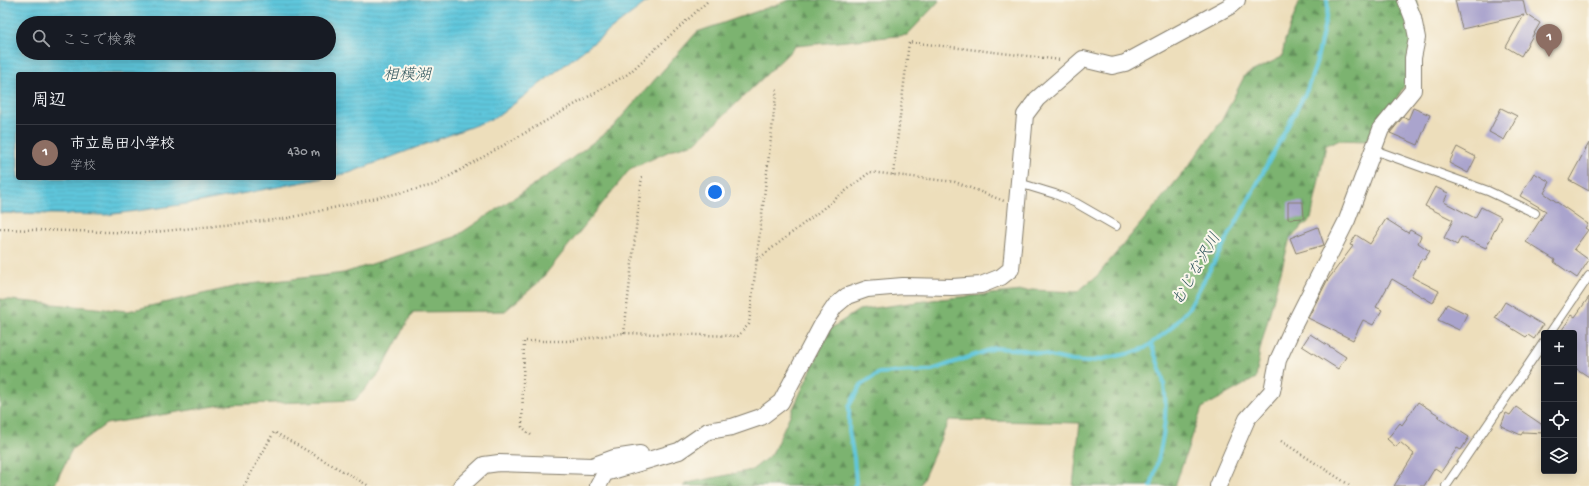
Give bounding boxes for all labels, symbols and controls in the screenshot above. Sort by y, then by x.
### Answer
search box [16,16,336,60]
pin: 1 [1536,24,1562,57]
icon: search [30,27,52,49]
text: ここで検索 [62,32,137,50]
water label: 相模湖 [383,66,433,86]
text: 周辺 [32,92,66,112]
text: 市立島田小学校 [70,136,175,154]
text: 1 [42,145,48,160]
text: 430 m [287,145,320,160]
text: 学校 [70,159,96,174]
your location [705,182,725,202]
water label: むじな沢川 [1169,230,1226,309]
map controls [1541,330,1577,474]
button: + [1541,330,1577,366]
button: − [1541,366,1577,402]
button: locate [1541,402,1577,438]
button: layers [1541,438,1577,474]

